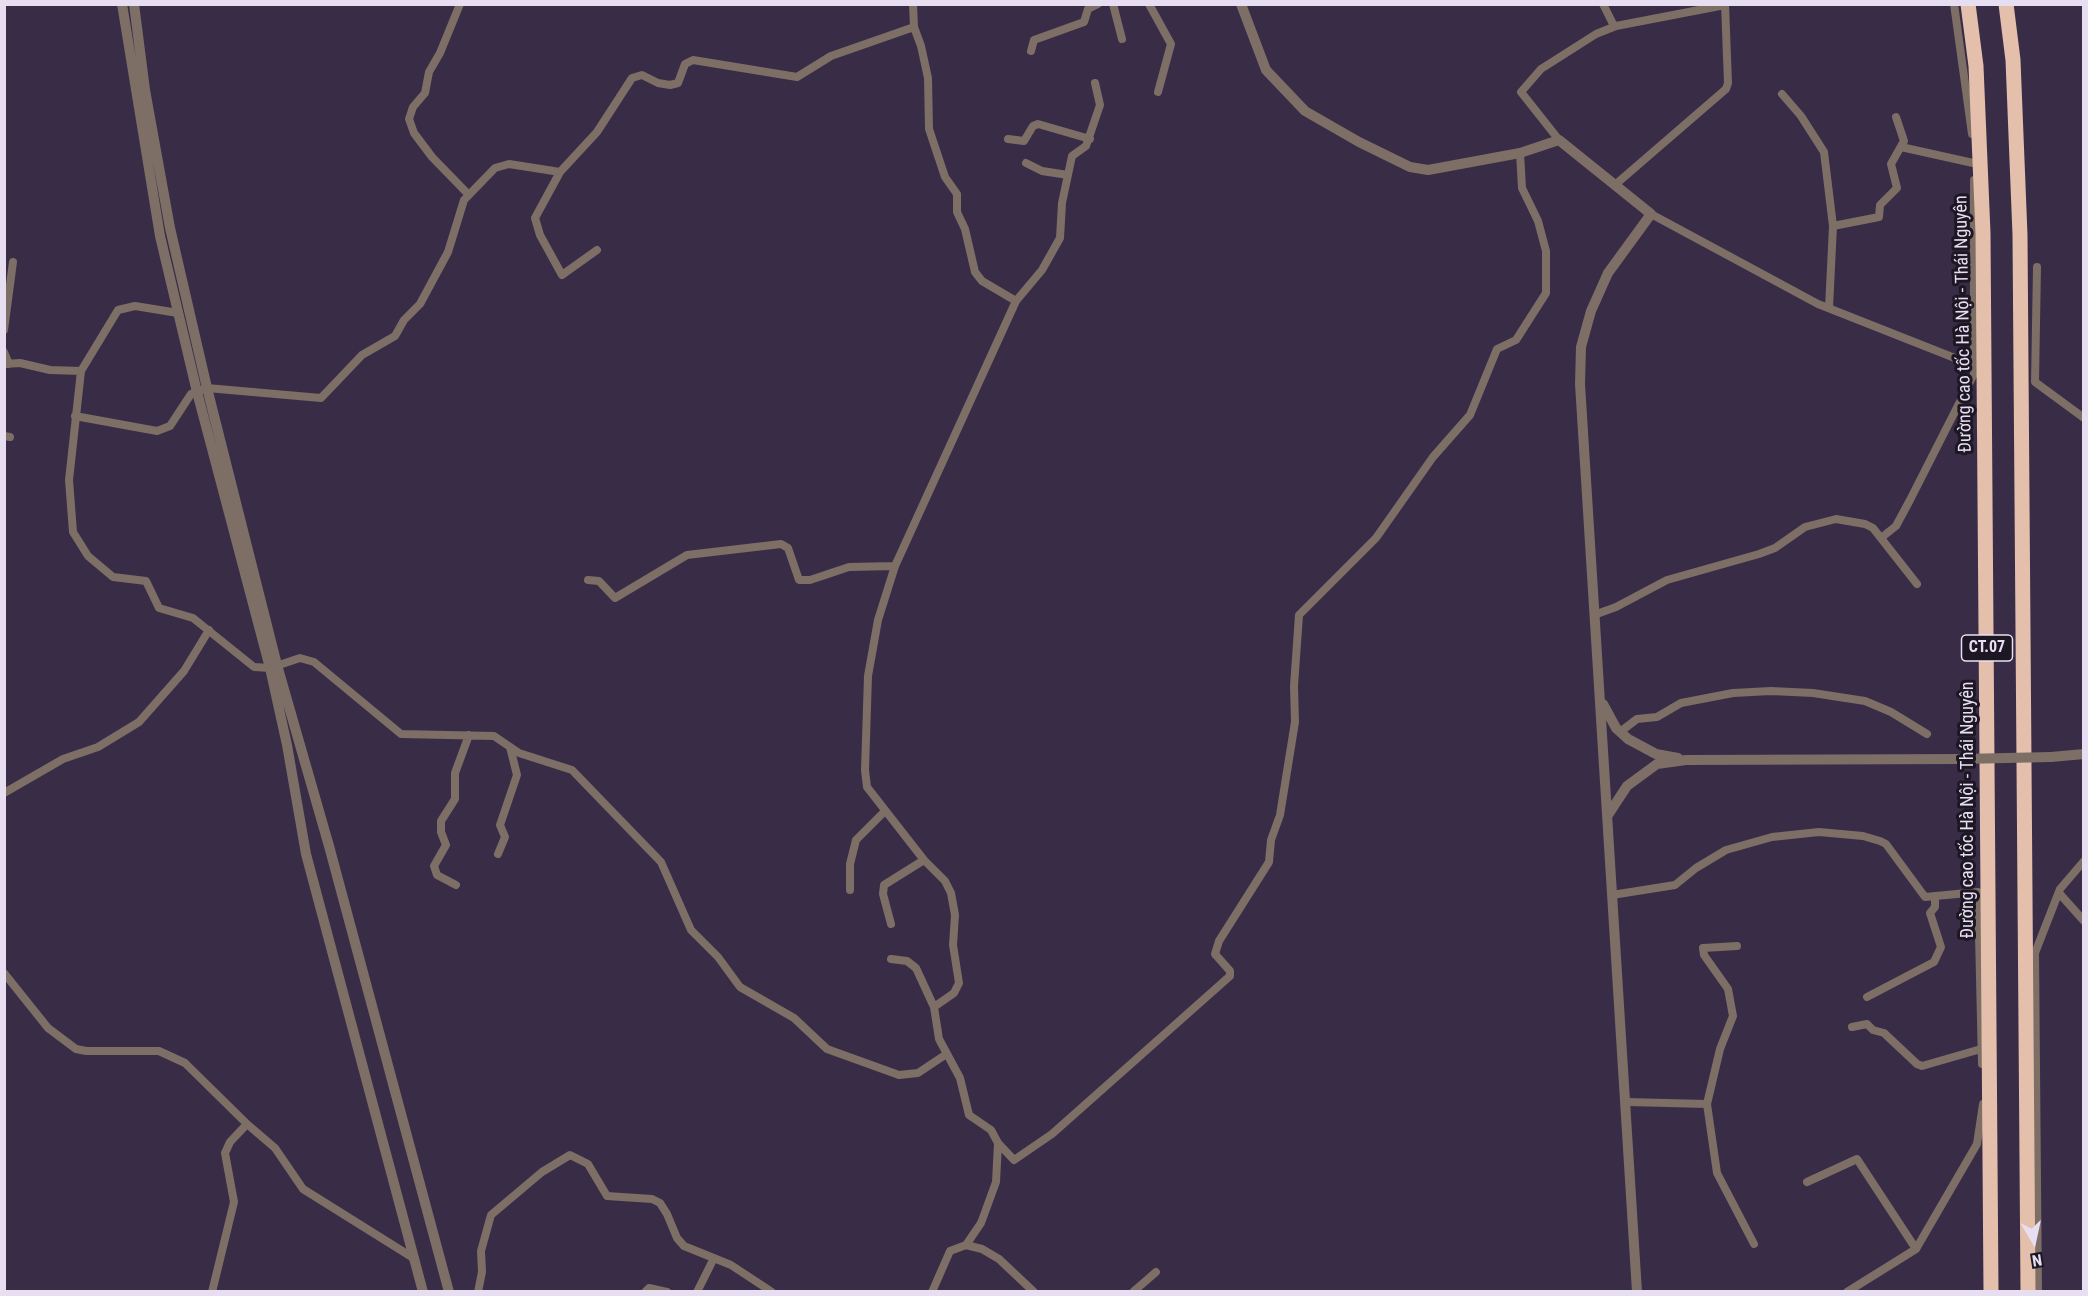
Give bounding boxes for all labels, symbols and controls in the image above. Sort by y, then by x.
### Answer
street label: Đường cao tốc Hà Nội - Thái Nguyên [1951,195,1977,453]
road number: CT.07 [1962,635,2012,661]
street label: Đường cao tốc Hà Nội - Thái Nguyên [1957,681,1979,939]
north arrow [2004,1212,2064,1272]
text: N [2031,1250,2043,1270]

